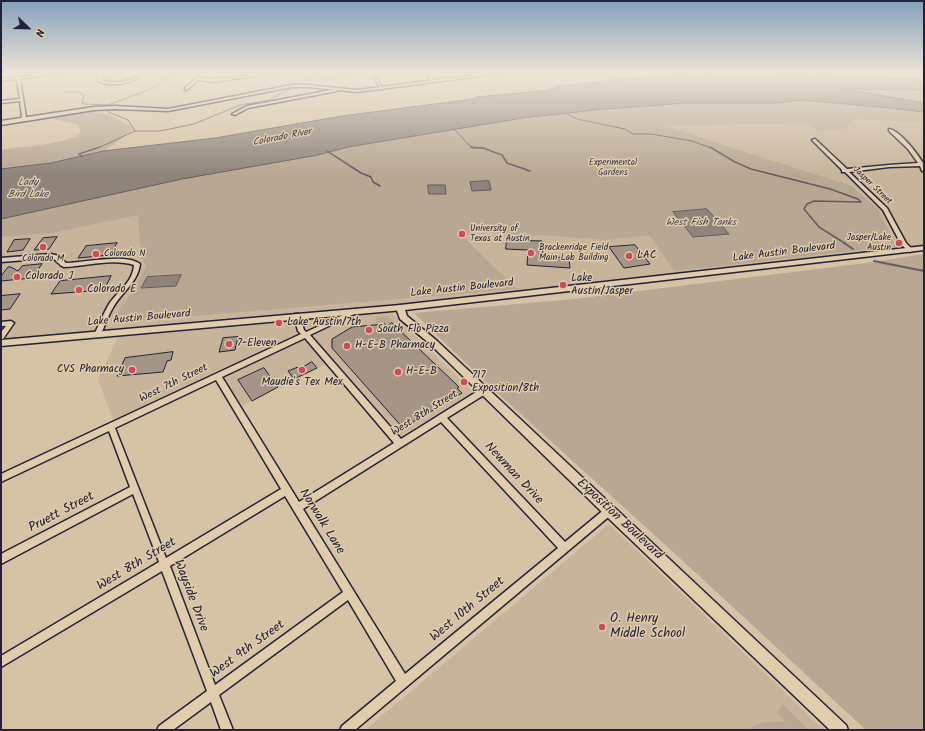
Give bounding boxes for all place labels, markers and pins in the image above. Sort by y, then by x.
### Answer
place label: University of Texas at Austin [470,224,530,245]
marker: University of Texas at Austin [457,229,467,239]
place label: Jasper/Lake Austin [847,233,891,254]
marker: Jasper/Lake Austin [894,238,904,248]
marker: Colorado M [38,242,48,252]
place label: Brackenridge Field Main Lab Building [539,243,608,264]
marker: Brackenridge Field Main Lab Building [526,248,536,258]
marker: Colorado N [91,249,101,259]
place label: Colorado N [104,249,145,259]
place label: LAC [637,249,656,263]
marker: LAC [624,251,634,261]
place label: Colorado M [22,254,64,264]
place label: Colorado J [25,270,73,284]
marker: Colorado J [12,272,22,282]
place label: Lake Austin/Jasper [571,272,633,298]
marker: Lake Austin/Jasper [558,280,568,290]
place label: Colorado E [87,283,136,297]
marker: Colorado E [74,285,84,295]
place label: Lake Austin/7th [287,316,361,330]
marker: Lake Austin/7th [274,318,284,328]
place label: South Flo Pizza [377,323,449,337]
marker: South Flo Pizza [364,325,374,335]
place label: 7-Eleven [237,337,277,351]
marker: 7-Eleven [224,339,234,349]
place label: H-E-B Pharmacy [355,339,435,353]
marker: H-E-B Pharmacy [342,341,352,351]
place label: CVS Pharmacy [57,363,124,377]
marker: CVS Pharmacy [127,365,137,375]
marker: Maudie's Tex Mex [297,365,307,375]
place label: H-E-B [406,365,437,379]
marker: H-E-B [393,367,403,377]
place label: 717 Exposition/8th [472,369,539,395]
place label: Maudie's Tex Mex [261,376,343,390]
marker: 717 Exposition/8th [459,377,469,387]
place label: O. Henry Middle School [610,612,685,643]
marker: O. Henry Middle School [597,622,607,632]

